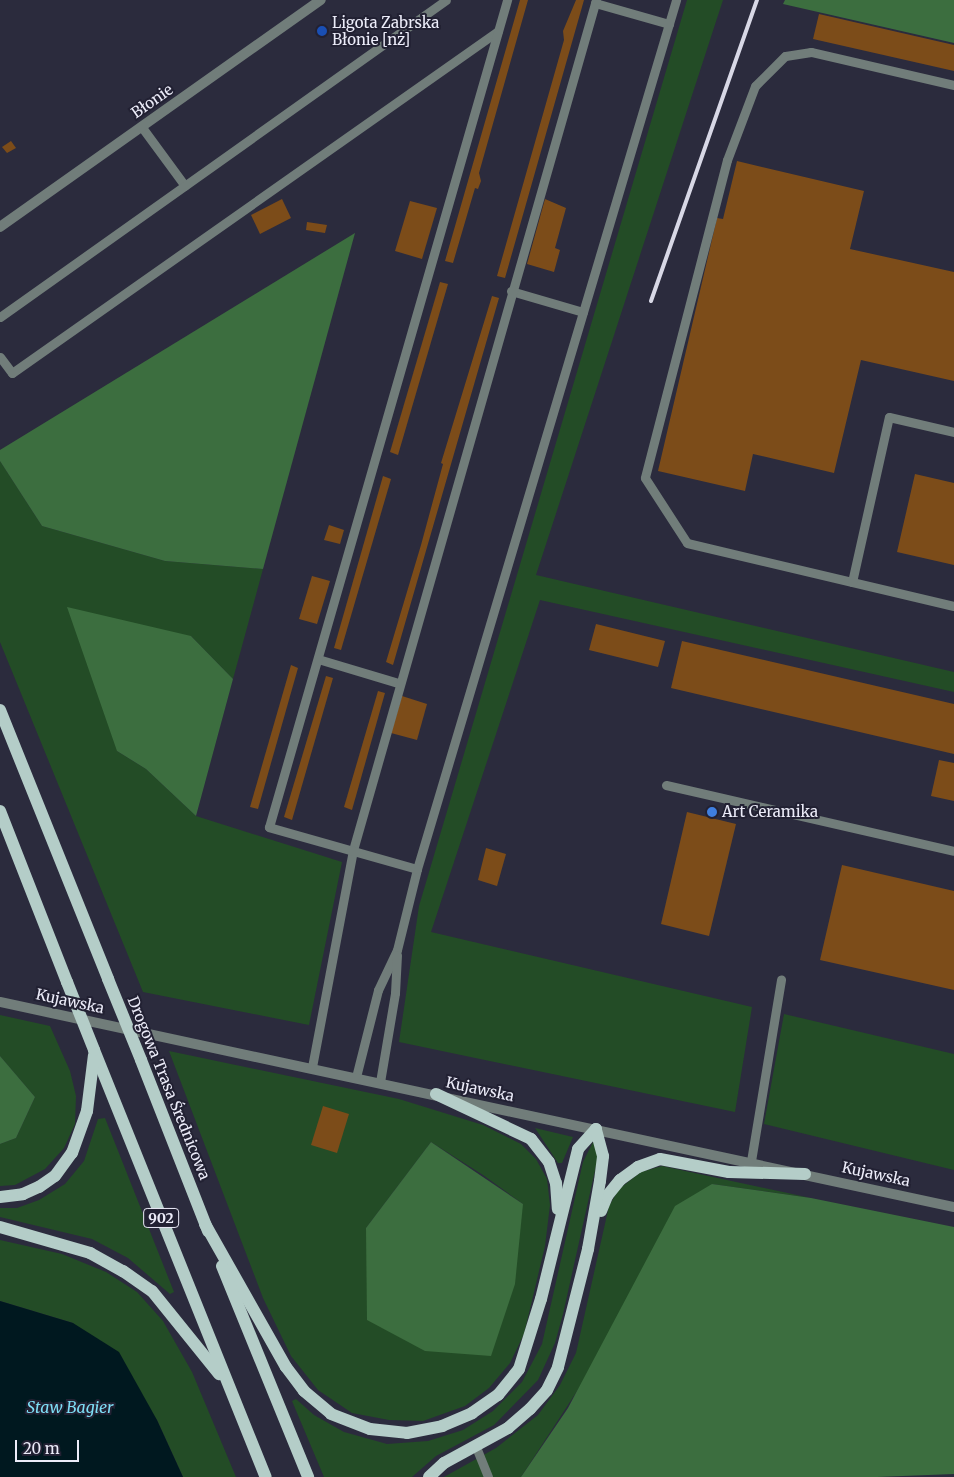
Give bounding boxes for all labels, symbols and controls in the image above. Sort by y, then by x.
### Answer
place label: Ligota Zabrska Błonie [nż] [332,13,439,48]
marker: Ligota Zabrska Błonie [nż] [316,25,328,37]
street label: Błonie [128,80,176,122]
place label: Art Ceramika [722,803,818,821]
marker: Art Ceramika [706,806,718,818]
street label: Kujawska [34,985,106,1017]
street label: Drogowa Trasa Średnicowa [124,994,214,1182]
street label: Kujawska [444,1073,516,1105]
street label: Kujawska [840,1158,912,1190]
road number: 902 [142,1206,180,1230]
water label: Staw Bagier [26,1397,114,1417]
scale bar [18,1430,81,1462]
text: 20 m [23,1439,60,1458]

